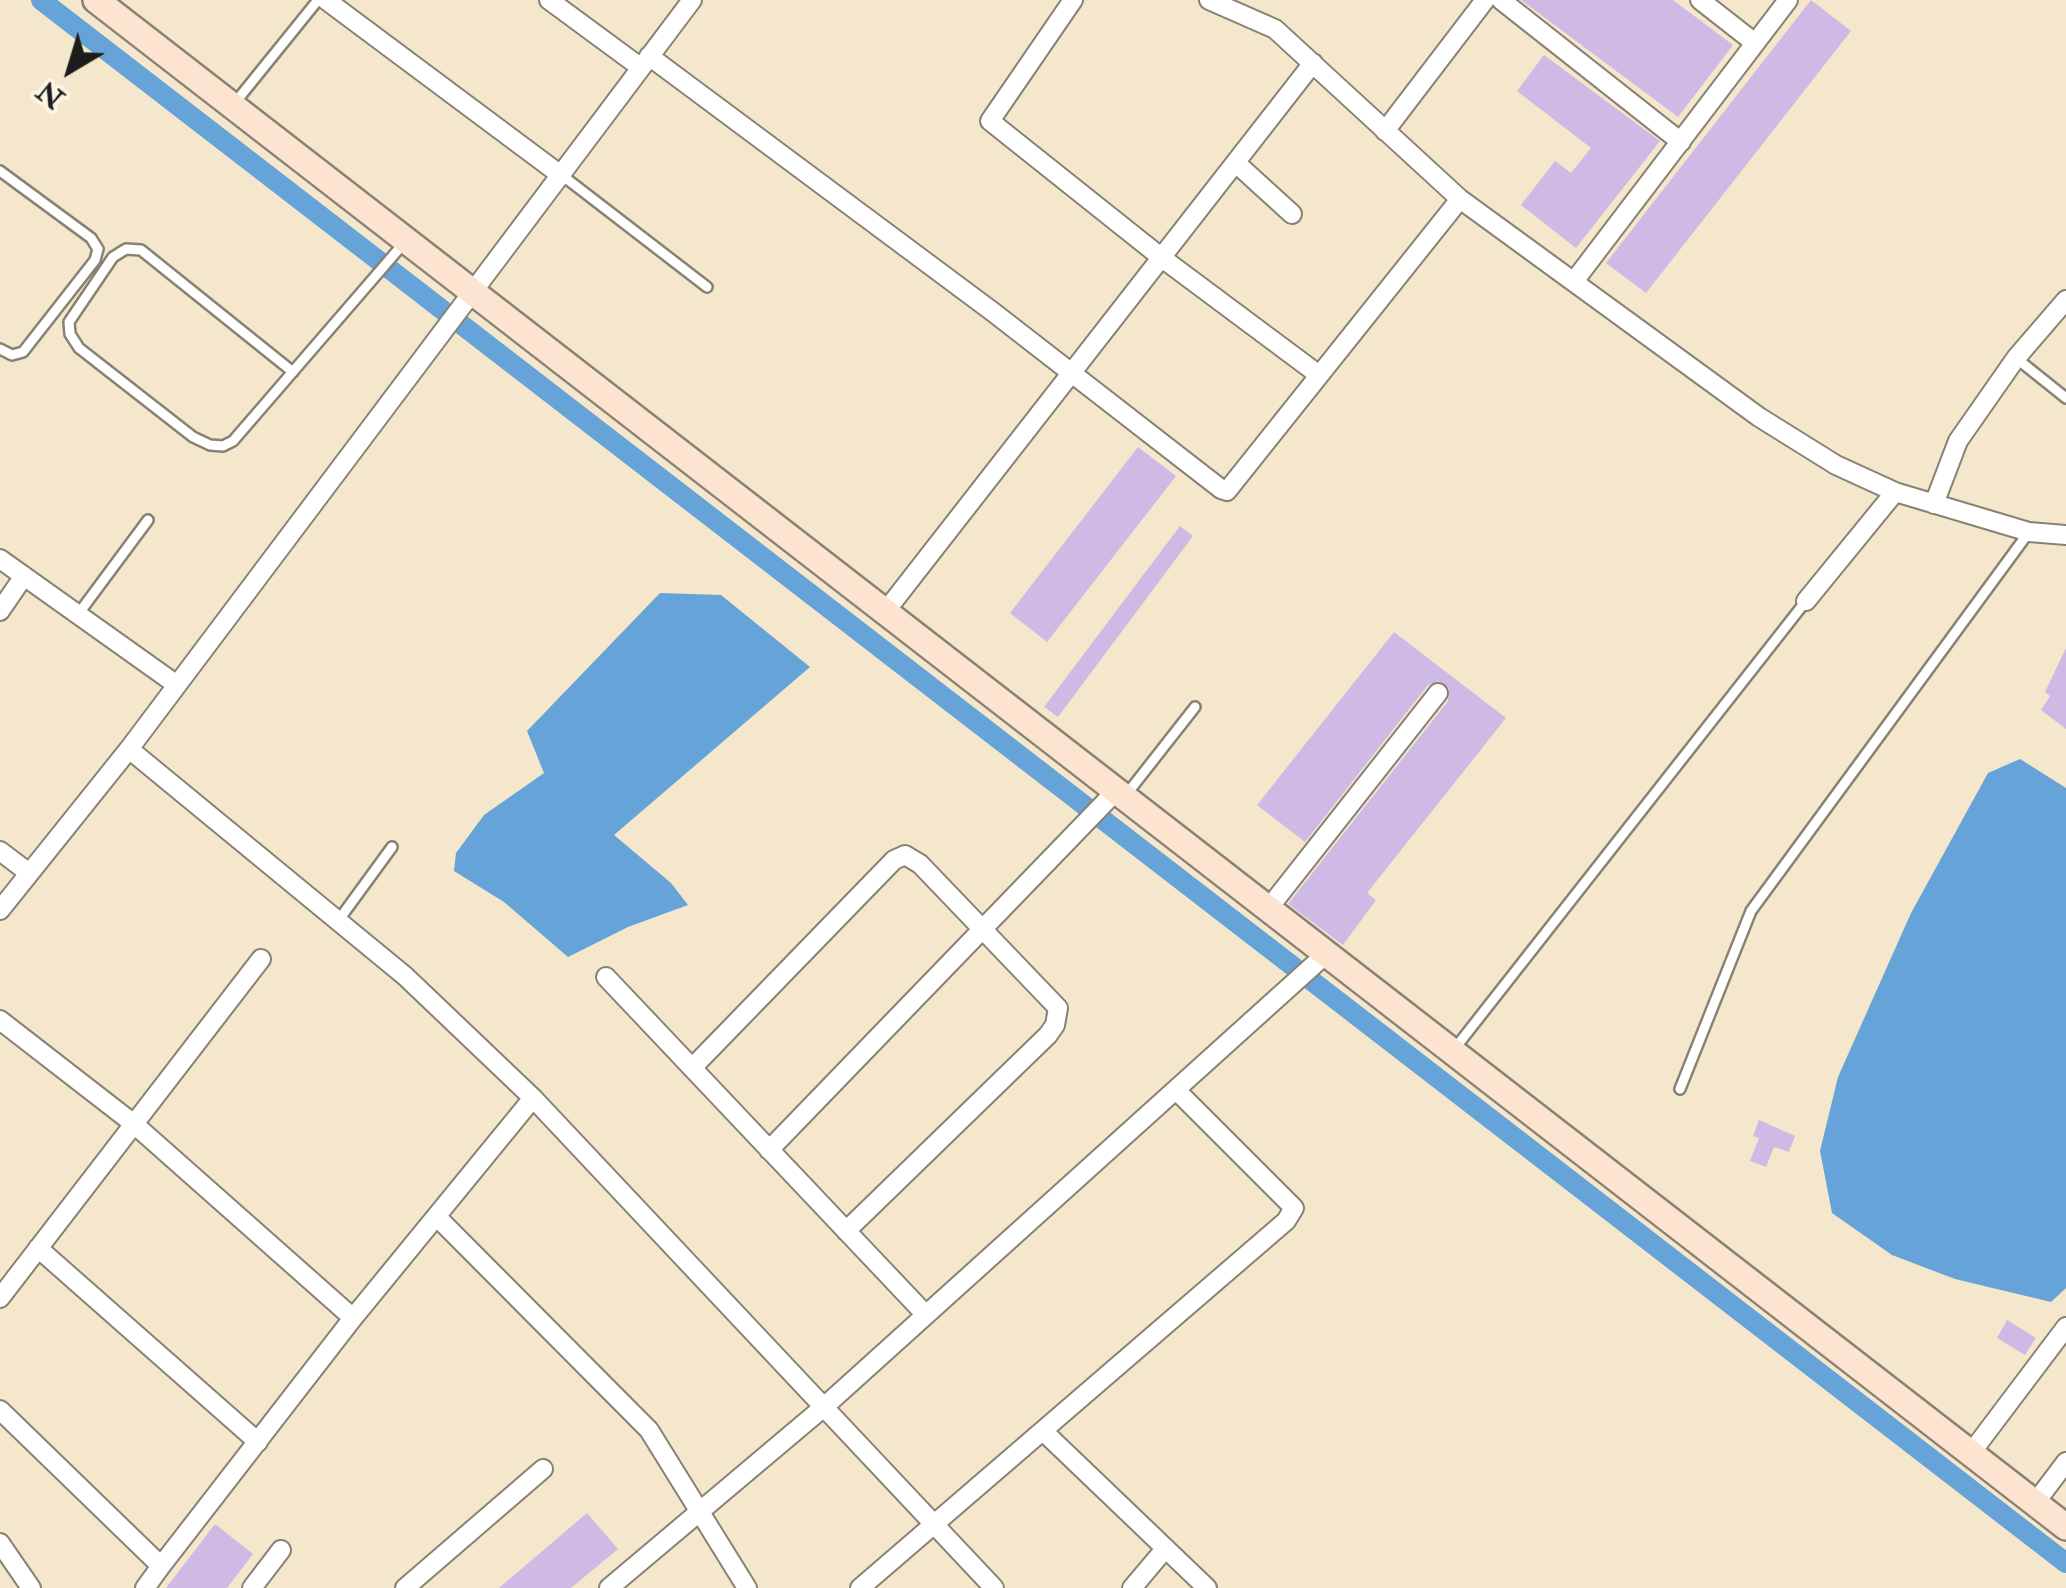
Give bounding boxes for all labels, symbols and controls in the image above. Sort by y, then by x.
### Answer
north arrow [20,20,120,120]
text: N [31,73,72,116]

